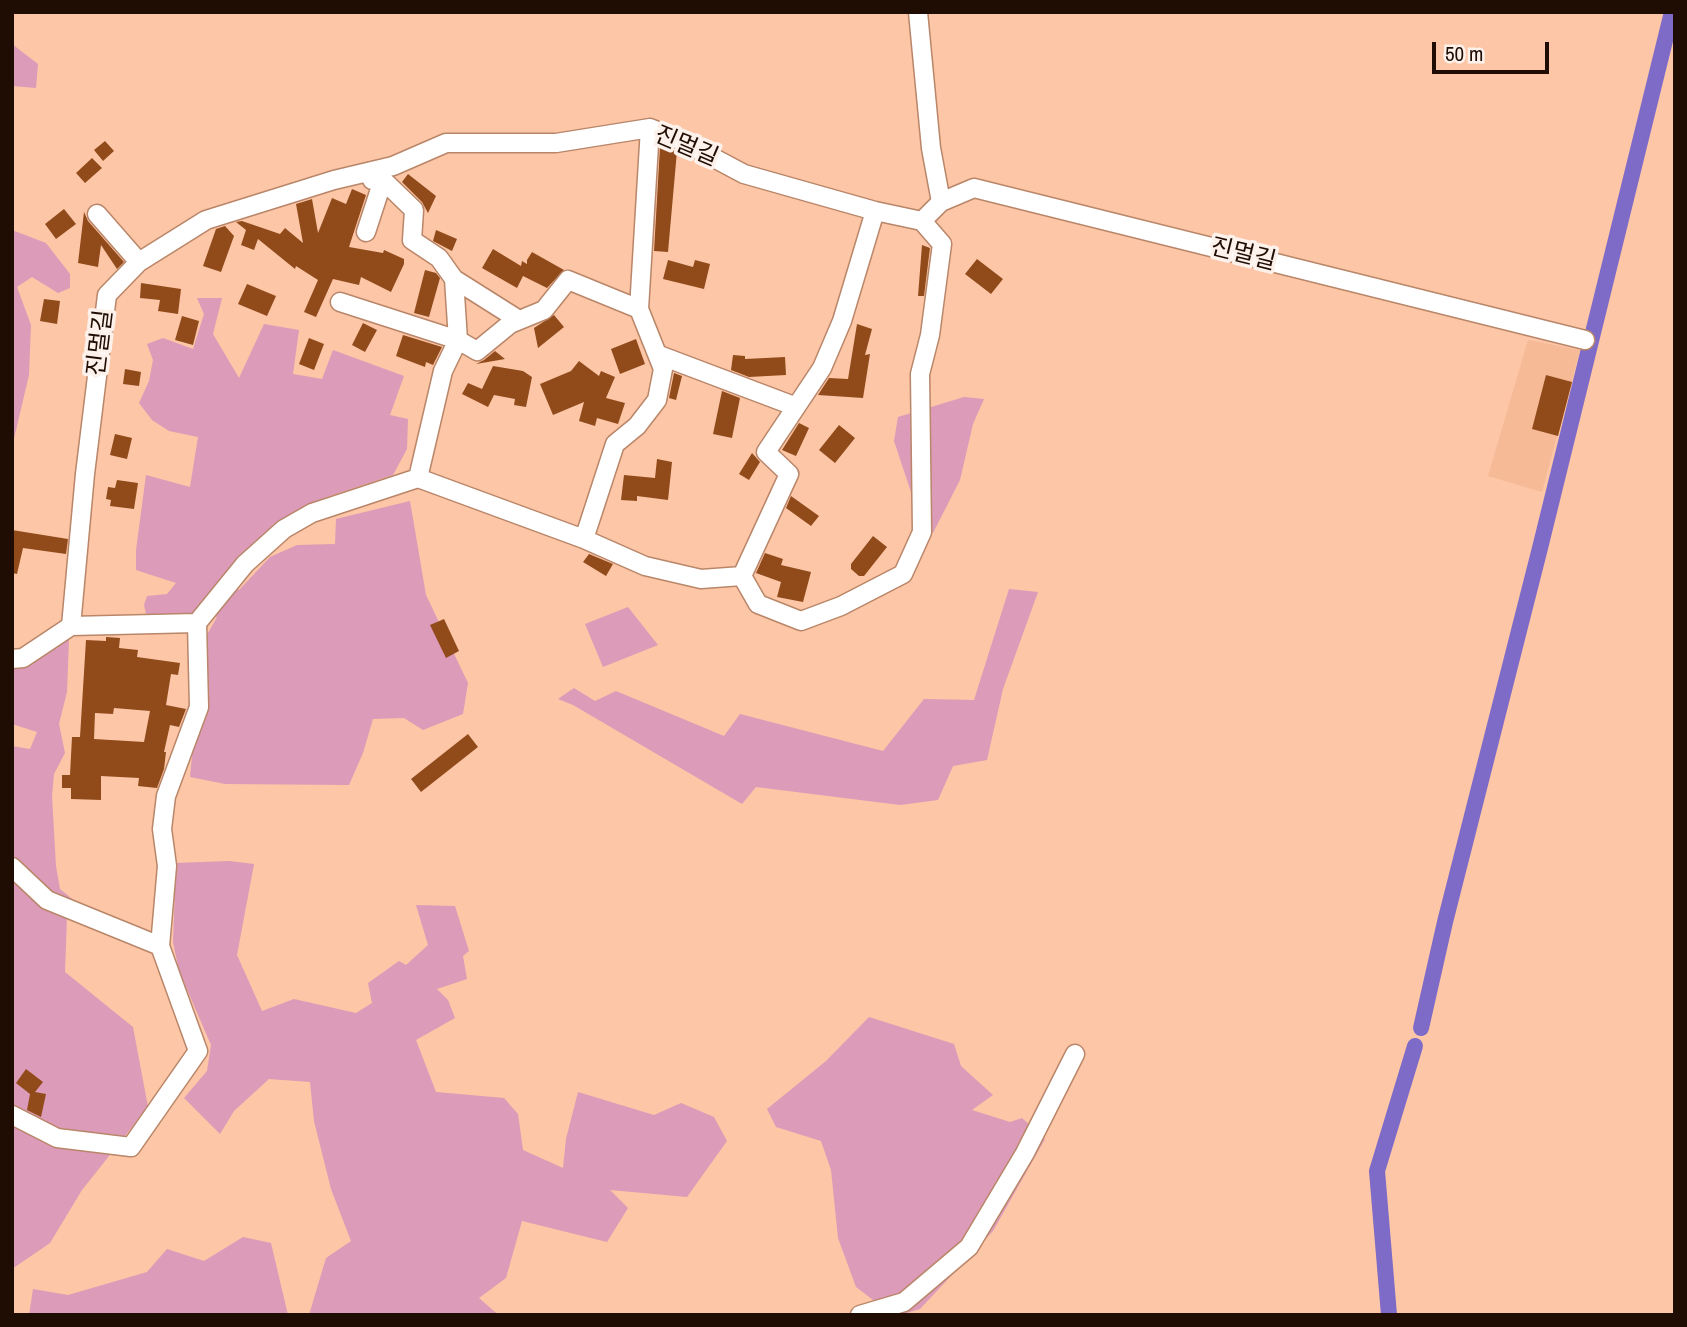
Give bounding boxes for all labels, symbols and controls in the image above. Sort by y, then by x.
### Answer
scale bar [1435,28,1552,72]
text: 50 m [1445,39,1483,68]
street label: 진멀길 [650,121,722,173]
street label: 진멀길 [1207,233,1279,277]
street label: 진멀길 [83,308,119,378]

